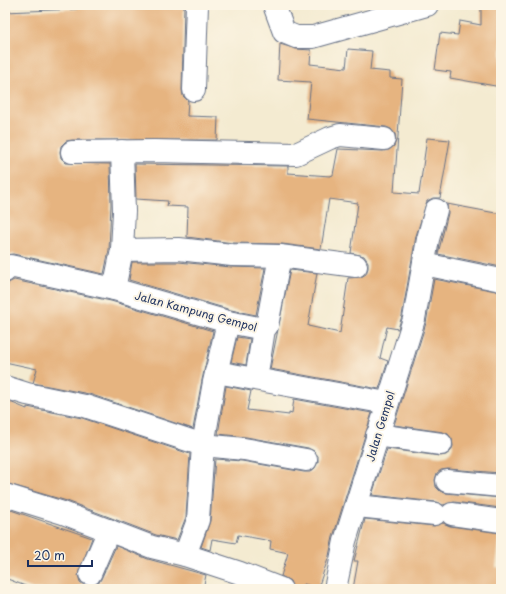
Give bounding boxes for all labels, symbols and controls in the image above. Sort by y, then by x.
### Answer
street label: Jalan Kampung Gempol [133,286,259,336]
street label: Jalan Gempol [361,389,399,463]
scale bar [28,542,92,568]
text: 20 m [34,546,65,564]

